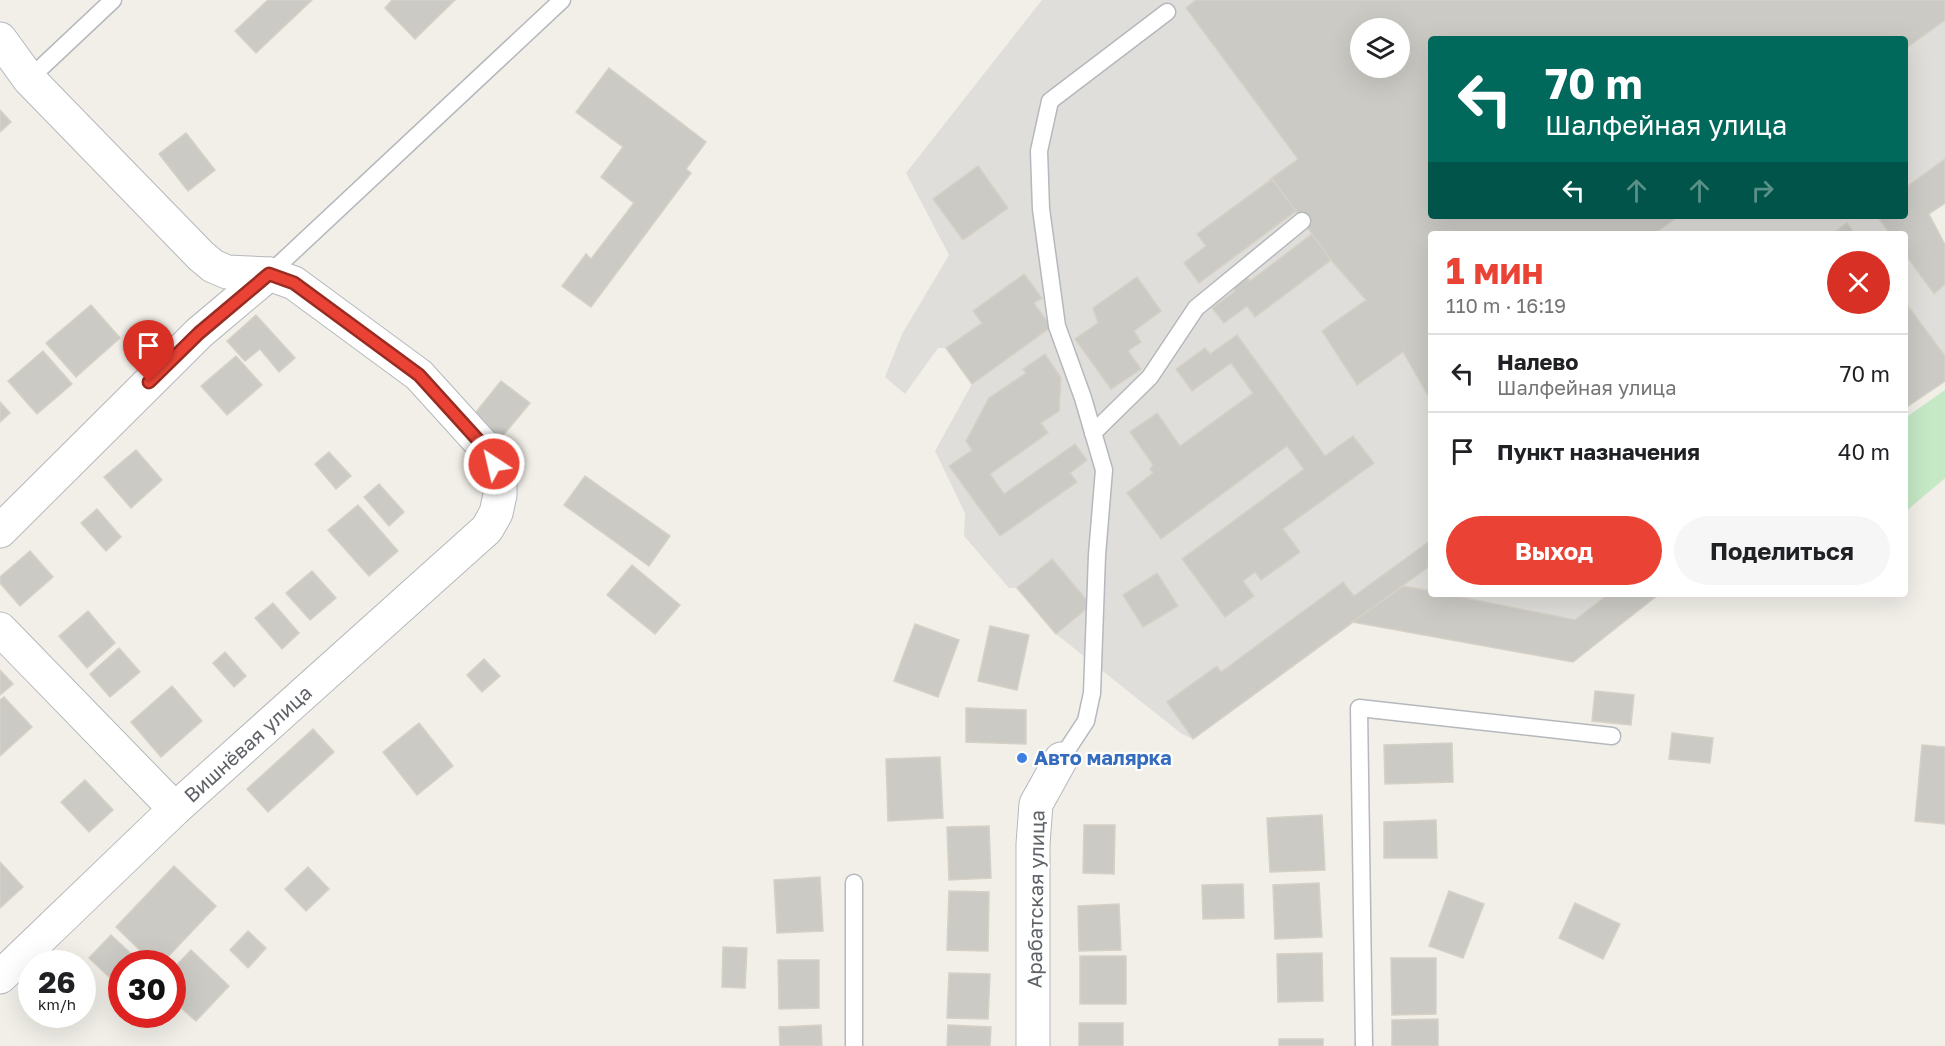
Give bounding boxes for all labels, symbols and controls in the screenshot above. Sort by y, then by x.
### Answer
map controls [1350,18,1410,78]
button: layers [1350,18,1410,78]
text: 70 m [1545,58,1642,108]
icon: left [1446,60,1524,138]
text: Шалфейная улица [1545,109,1787,141]
icon: left [1557,174,1590,207]
icon: ahead [1620,174,1653,207]
icon: ahead [1683,174,1716,207]
icon: right [1746,174,1779,207]
text: 1 мин [1446,249,1543,292]
button: close [1827,251,1890,314]
text: 110 m · 16:19 [1446,293,1566,317]
pin [123,320,174,382]
icon: arrive [132,329,165,362]
text: Налево [1497,348,1579,375]
icon: left [1446,357,1479,390]
text: 70 m [1840,360,1890,387]
text: Шалфейная улица [1497,375,1677,399]
position arrow [462,432,526,496]
icon: arrive [1446,435,1479,468]
text: Пункт назначения [1497,438,1700,465]
text: 40 m [1838,438,1890,465]
button: Выход [1446,516,1662,585]
button: Поделиться [1674,516,1890,585]
street label: Вишнёвая улица [179,680,316,807]
place label: Авто малярка [1034,745,1172,769]
marker: Авто малярка [1015,751,1029,765]
street label: Арабатская улица [1021,810,1049,988]
speed limit sign: 30 [108,950,186,1028]
text: 26 [38,964,76,1000]
text: km/h [38,995,76,1013]

